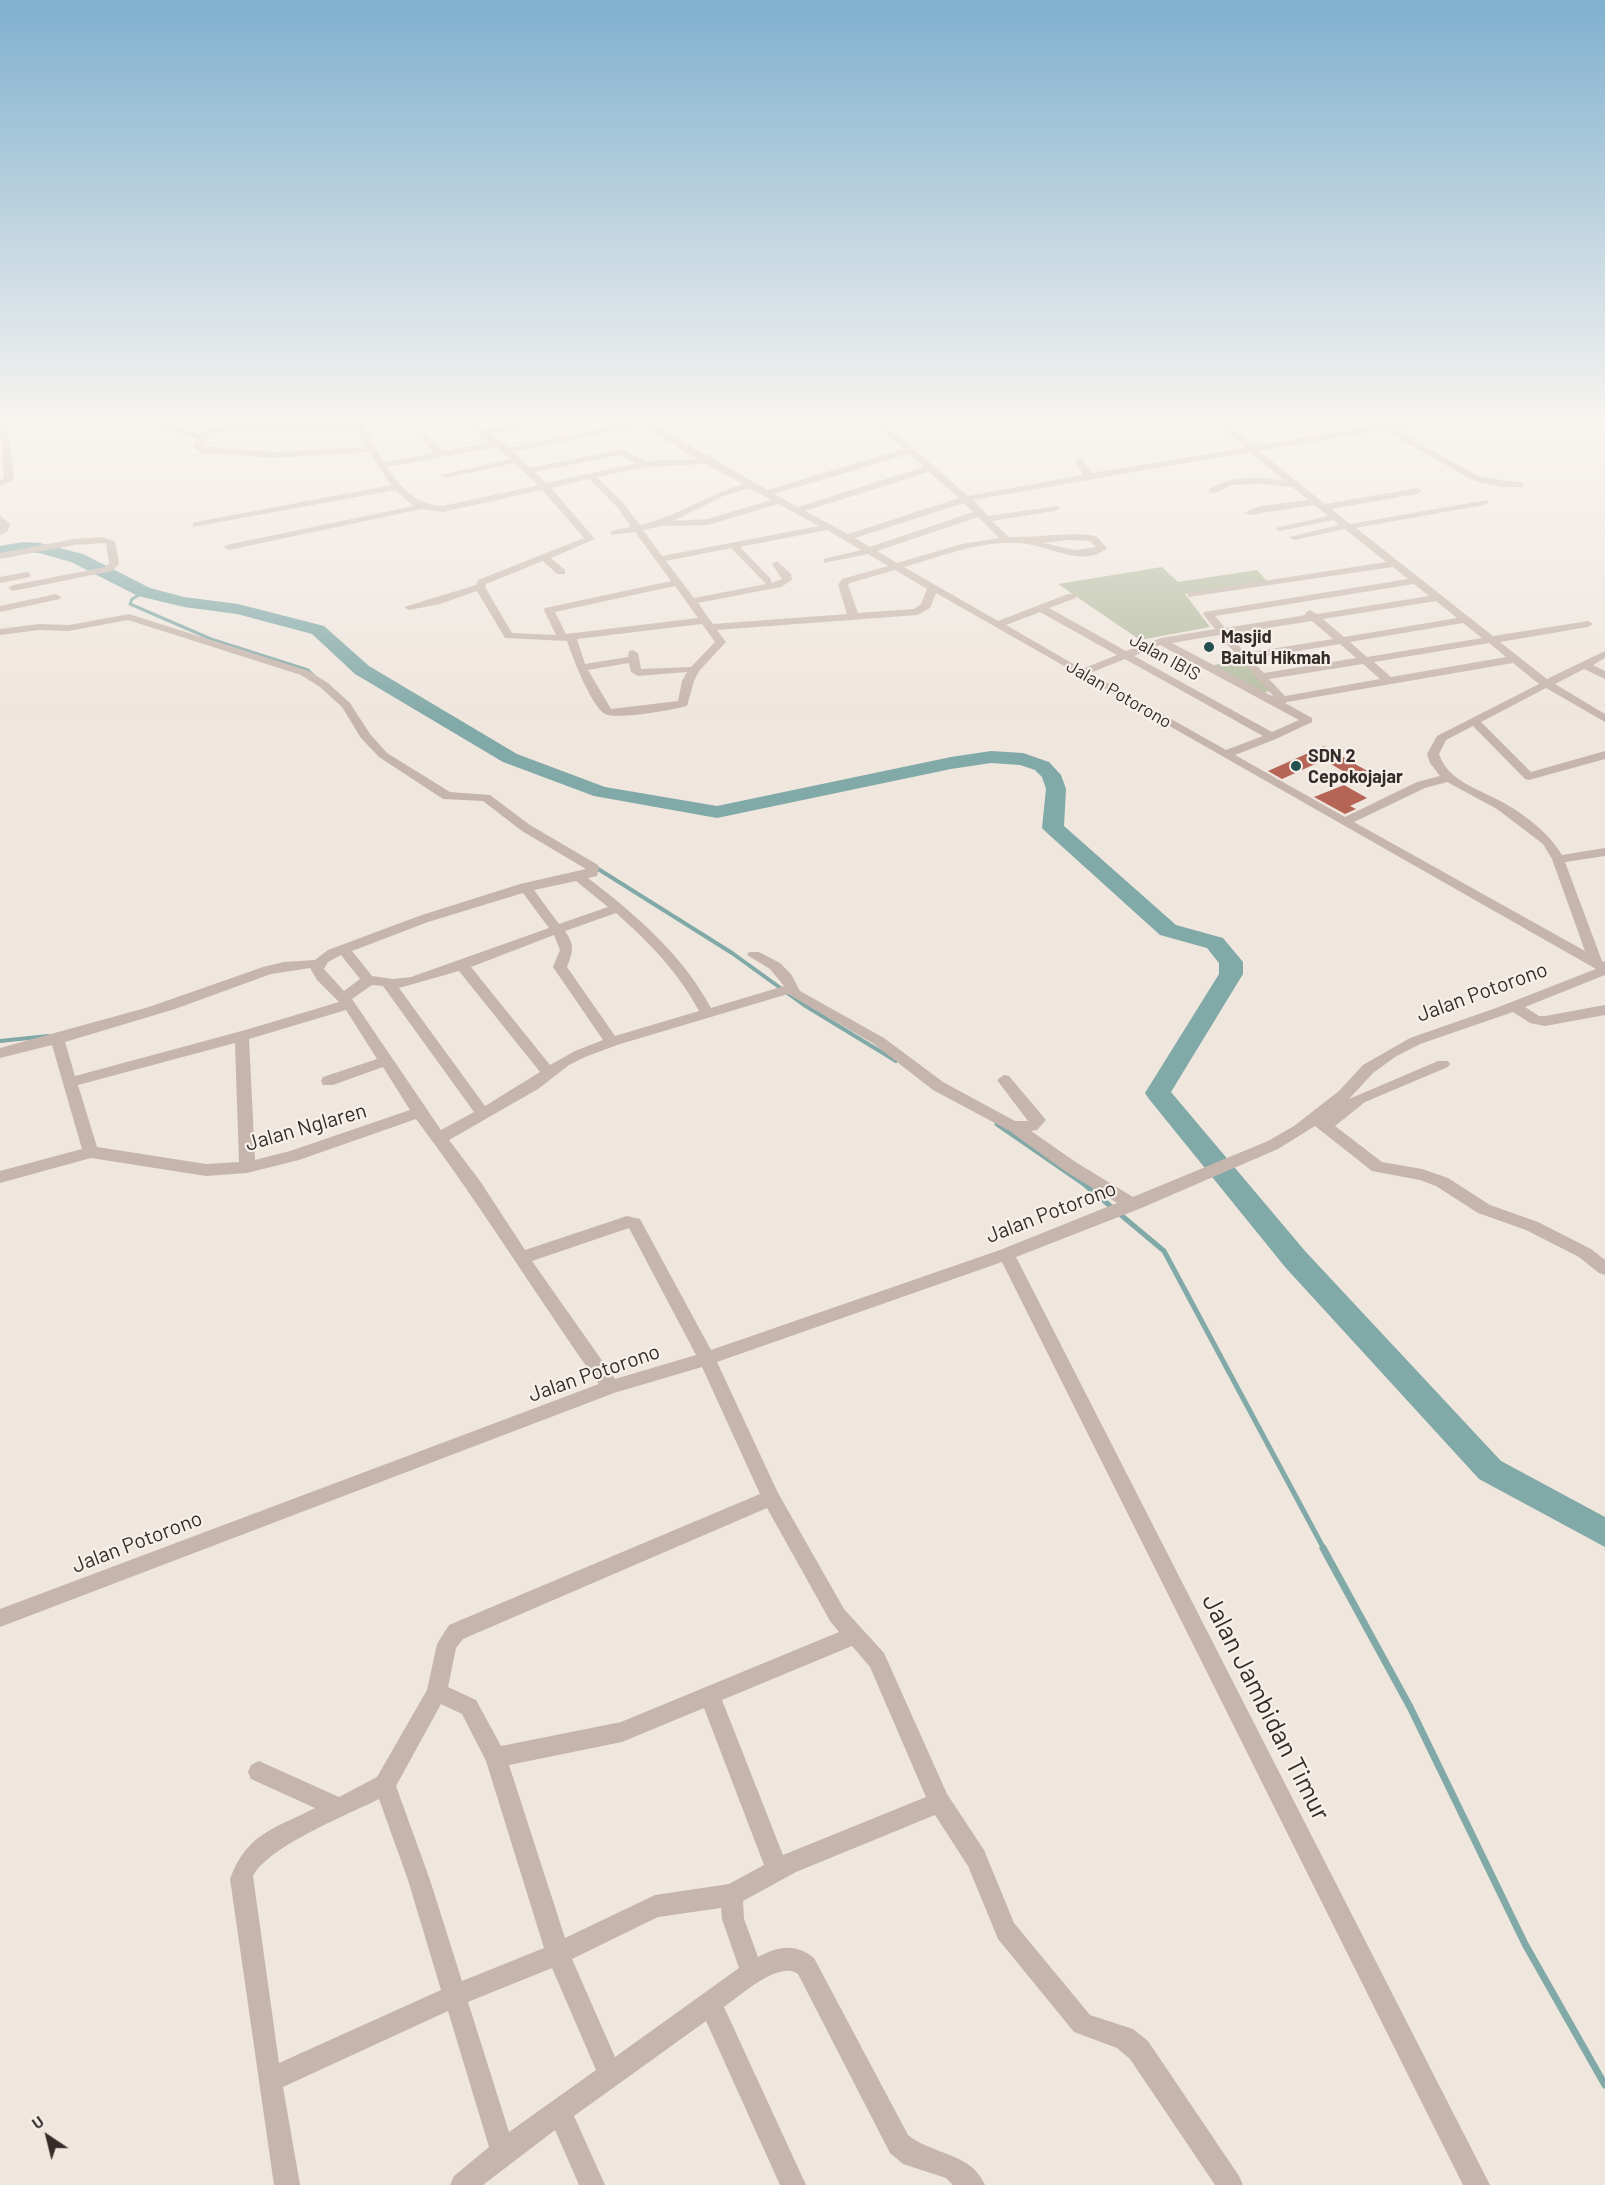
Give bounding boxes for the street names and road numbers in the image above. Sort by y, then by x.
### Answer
street label: Jalan IBIS [1126,629,1204,685]
street label: Jalan Potorono [1063,655,1175,733]
street label: Jalan Potorono [1413,957,1551,1027]
street label: Jalan Nglaren [242,1098,370,1156]
street label: Jalan Potorono [982,1176,1120,1248]
street label: Jalan Potorono [525,1339,663,1407]
street label: Jalan Potorono [68,1506,206,1578]
street label: Jalan Jambidan Timur [1195,1589,1337,1825]

